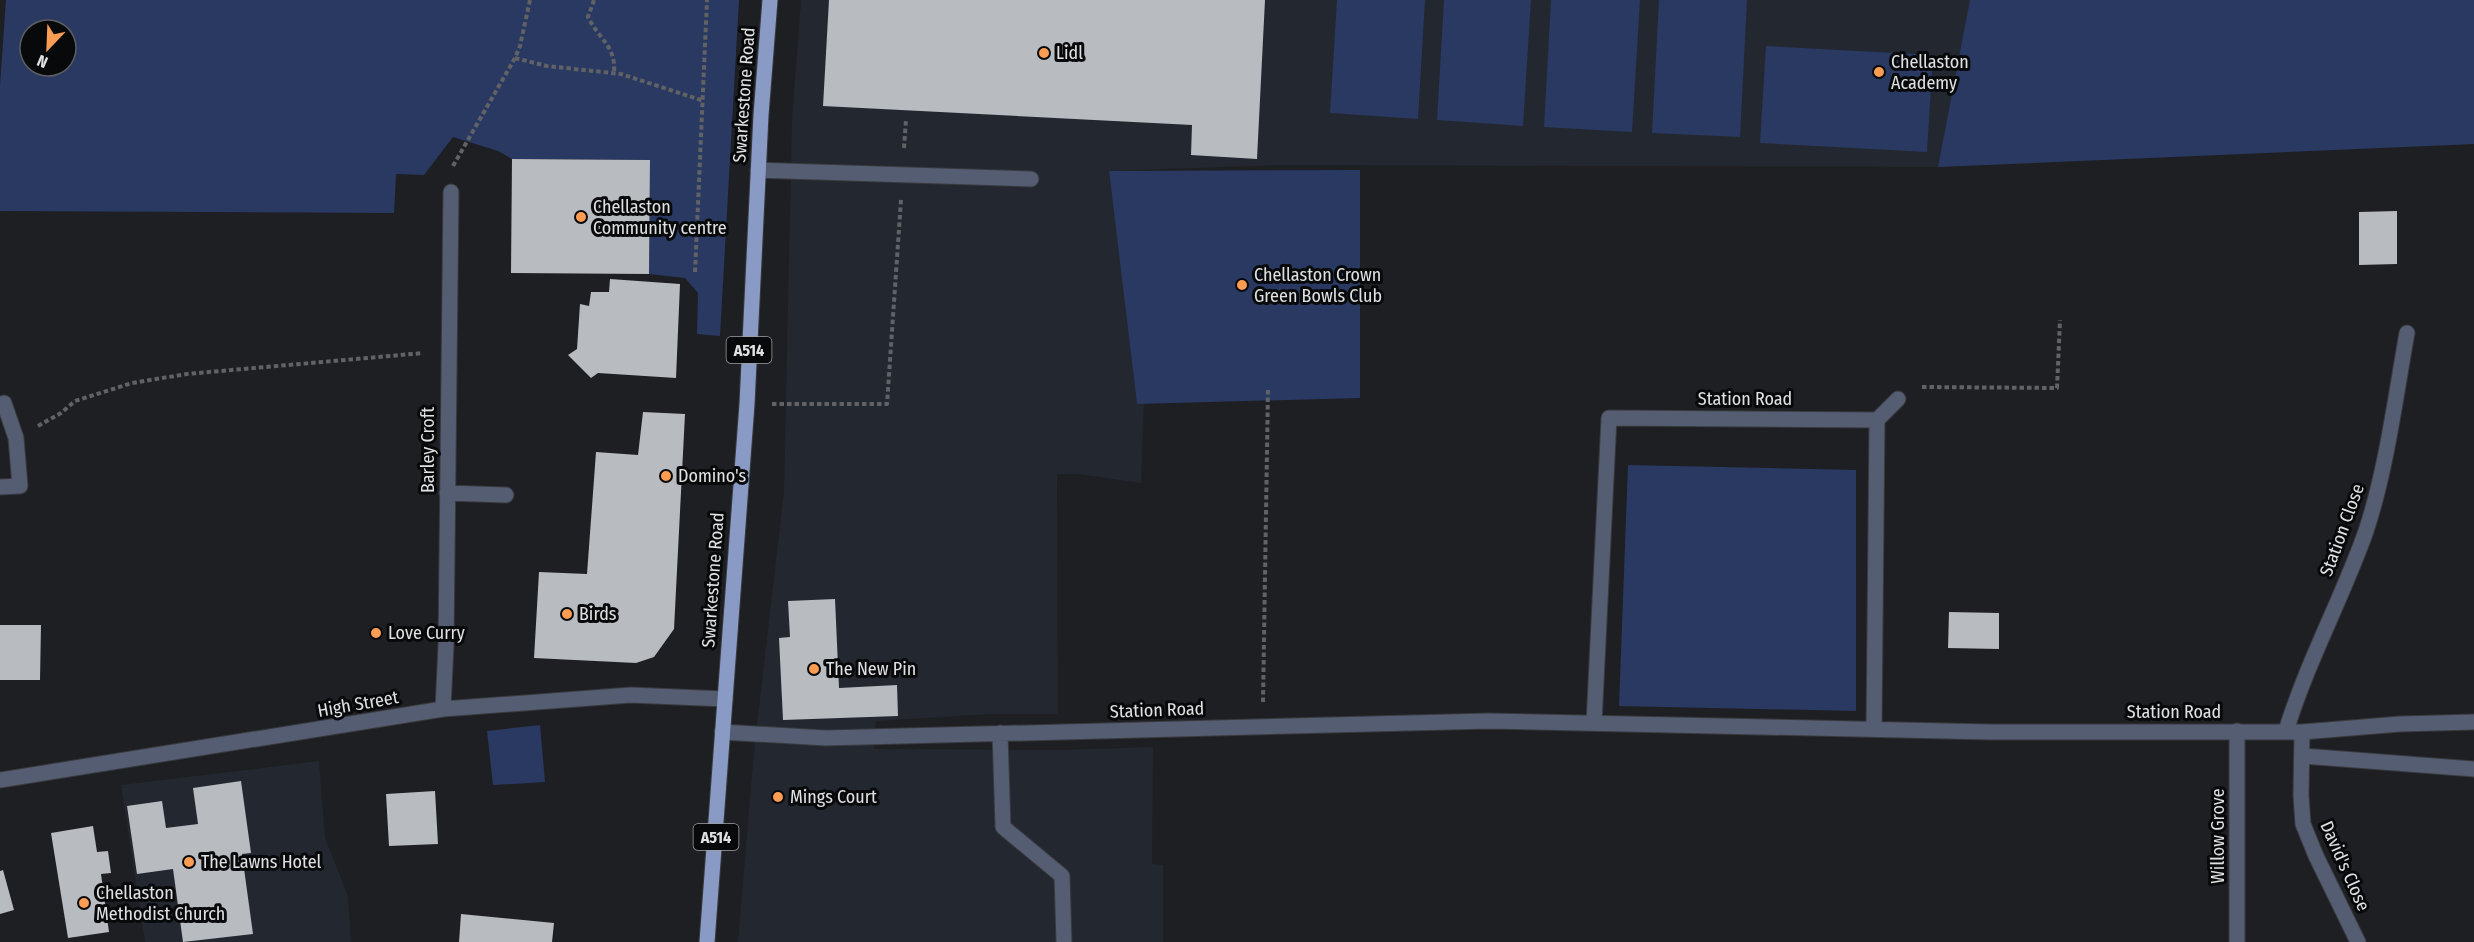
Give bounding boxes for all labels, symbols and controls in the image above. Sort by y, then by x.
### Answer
north arrow [18,18,78,78]
street label: Swarkestone Road [728,27,760,163]
place label: Lidl [1056,42,1083,64]
marker: Lidl [1037,46,1051,60]
text: N [34,51,50,72]
place label: Chellaston Academy [1891,51,1969,94]
marker: Chellaston Academy [1872,65,1886,79]
place label: Chellaston Community centre [593,196,727,239]
marker: Chellaston Community centre [574,210,588,224]
place label: Chellaston Crown Green Bowls Club [1254,264,1382,307]
marker: Chellaston Crown Green Bowls Club [1235,278,1249,292]
road number: A514 [726,337,771,363]
street label: Station Road [1698,388,1792,410]
street label: Barley Croft [417,407,439,493]
place label: Domino's [678,465,747,487]
marker: Domino's [659,469,673,483]
street label: Station Close [2315,481,2369,579]
street label: Swarkestone Road [697,512,729,648]
place label: Birds [579,603,617,625]
marker: Birds [560,607,574,621]
place label: Love Curry [388,622,465,644]
marker: Love Curry [369,626,383,640]
place label: The New Pin [826,658,916,680]
marker: The New Pin [807,662,821,676]
street label: High Street [316,686,400,722]
street label: Station Road [1109,697,1205,723]
street label: Station Road [2127,701,2221,723]
place label: Mings Court [790,786,877,808]
street label: Willow Grove [2207,788,2229,884]
marker: Mings Court [771,790,785,804]
street label: David's Close [2315,818,2375,914]
road number: A514 [694,824,738,850]
place label: The Lawns Hotel [201,851,322,873]
marker: The Lawns Hotel [182,855,196,869]
place label: Chellaston Methodist Church [96,882,225,925]
marker: Chellaston Methodist Church [77,896,91,910]

